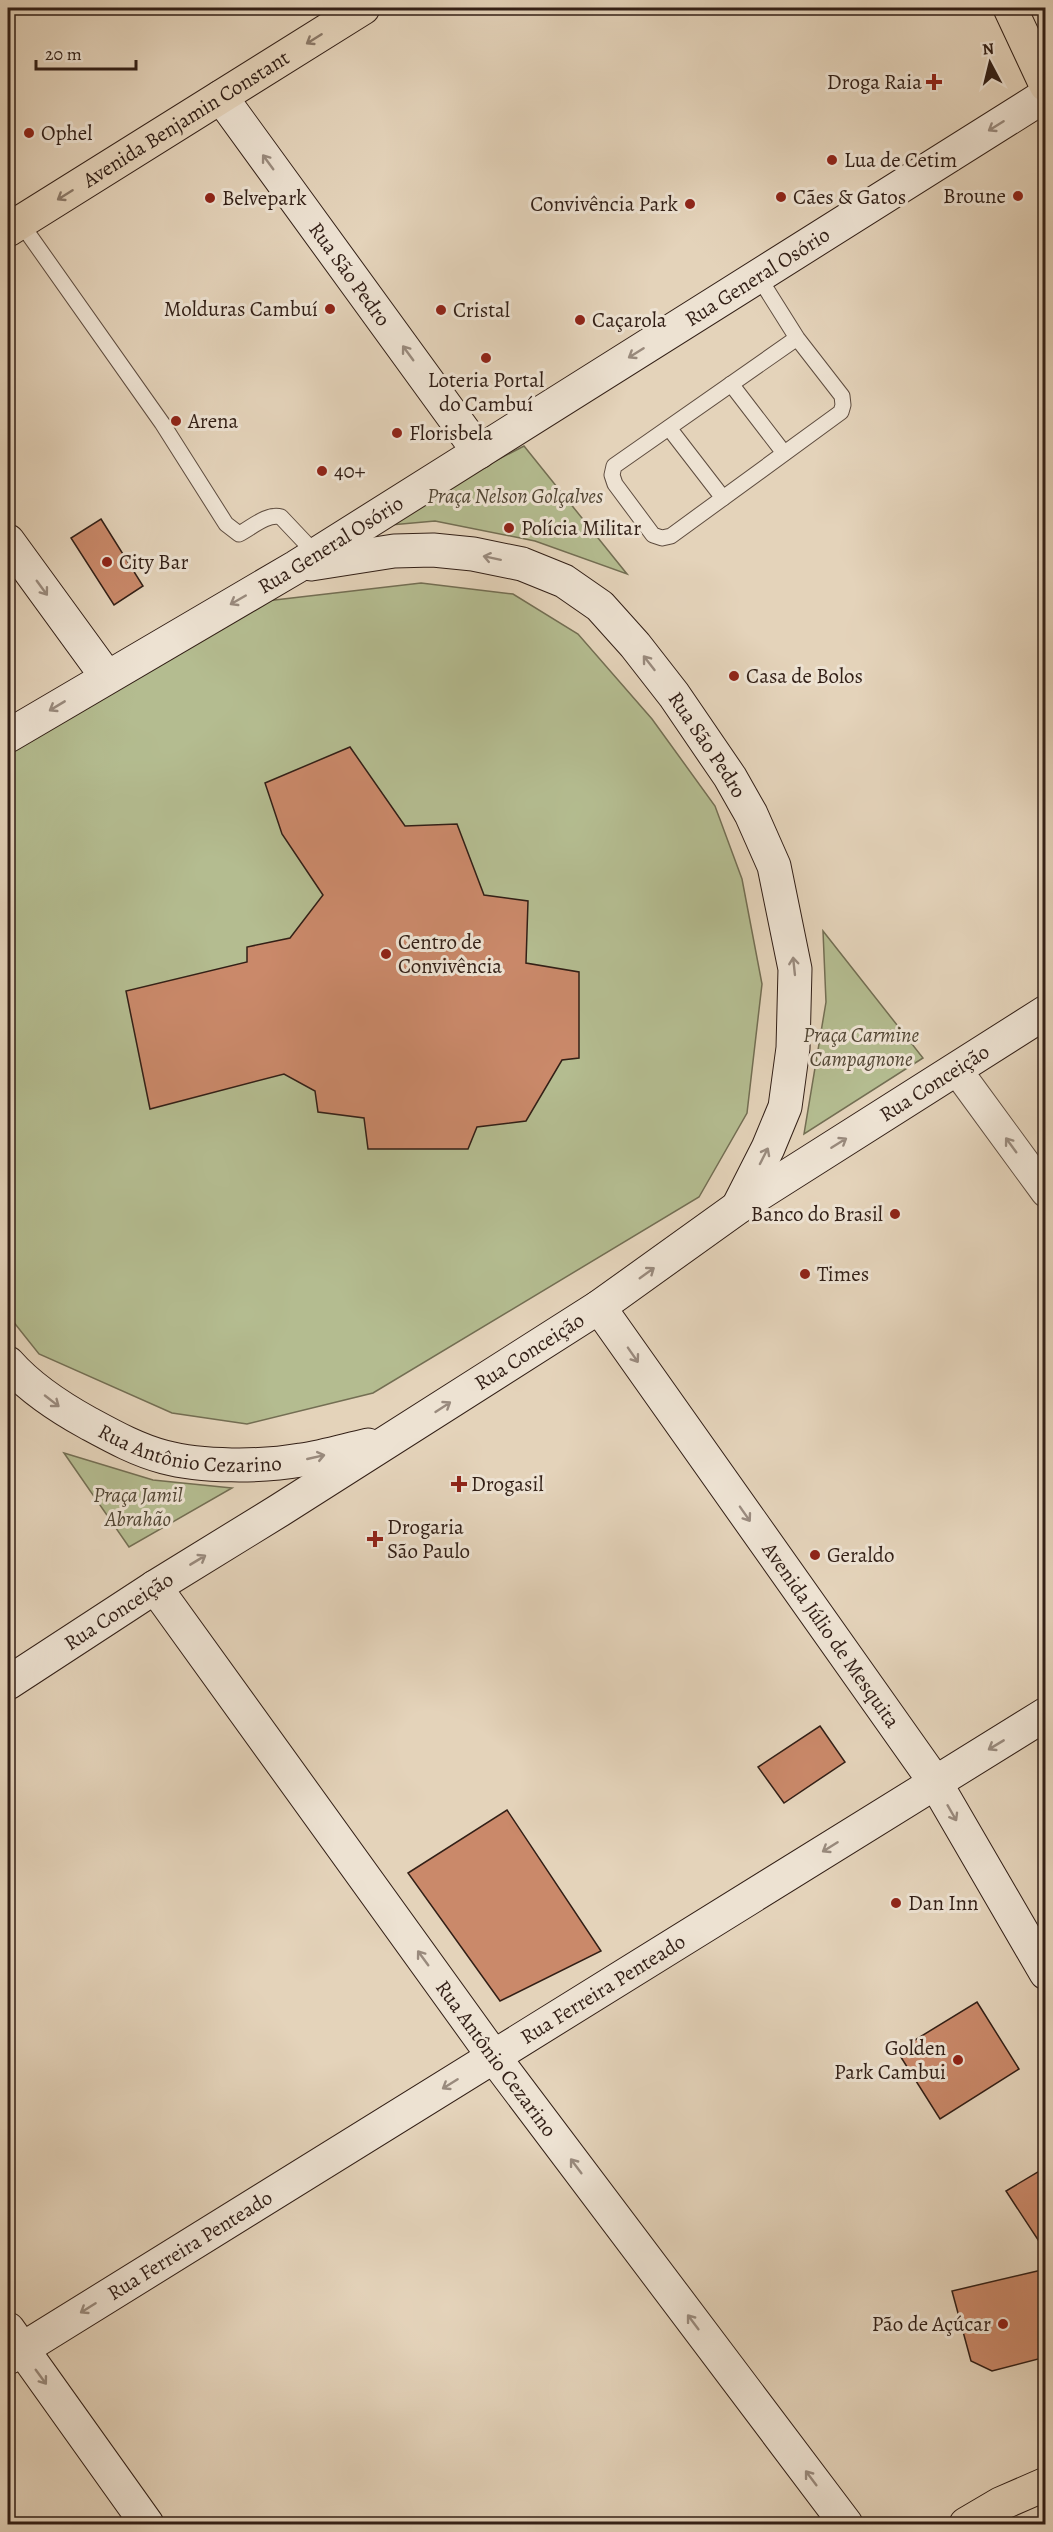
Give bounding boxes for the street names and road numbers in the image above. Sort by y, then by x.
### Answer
street label: Avenida Benjamin Constant [77,43,295,194]
street label: Rua São Pedro [302,216,397,332]
street label: Rua General Osório [679,221,835,333]
street label: Rua General Osório [253,489,409,600]
street label: Rua São Pedro [662,686,753,803]
street label: Rua Conceição [874,1037,995,1128]
street label: Rua Conceição [469,1306,590,1397]
street label: Rua Antônio Cezarino [93,1417,283,1479]
street label: Avenida Júlio de Mesquita [755,1536,907,1734]
street label: Rua Conceição [58,1565,179,1657]
street label: Rua Ferreira Penteado [515,1927,691,2051]
street label: Rua Antônio Cezarino [429,1975,563,2142]
street label: Rua Ferreira Penteado [102,2183,278,2307]

